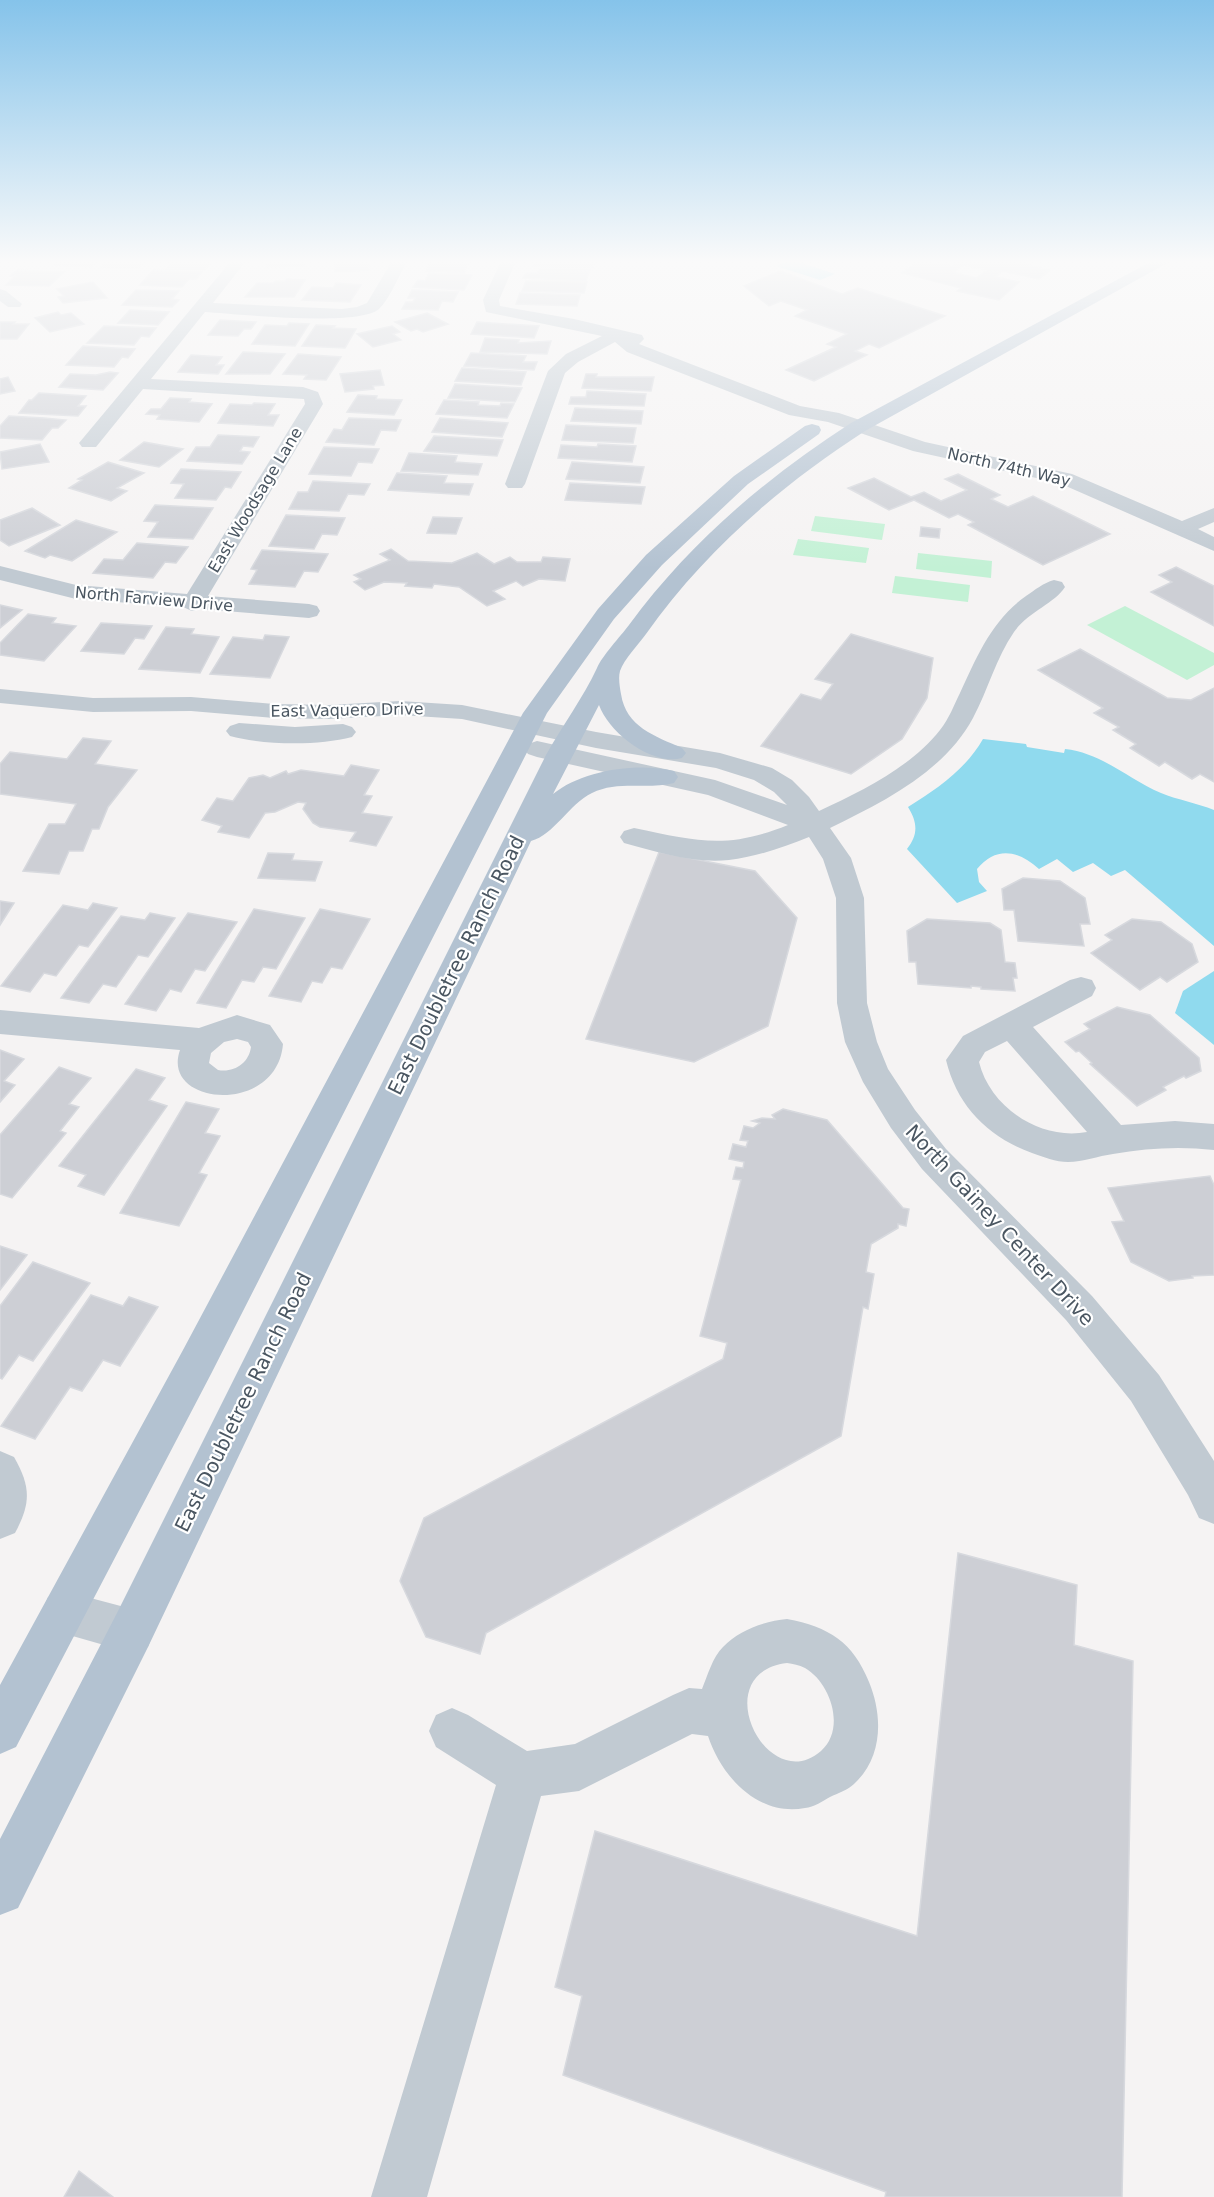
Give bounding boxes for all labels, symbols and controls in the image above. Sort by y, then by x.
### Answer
street label: East Woodsage Lane [204,424,306,576]
street label: North 74th Way [946,444,1072,490]
street label: North Farview Drive [74,583,234,615]
street label: East Vaquero Drive [270,699,424,721]
street label: East Doubletree Ranch Road [383,831,529,1099]
street label: North Gainey Center Drive [901,1120,1099,1330]
street label: East Doubletree Ranch Road [170,1268,316,1536]

